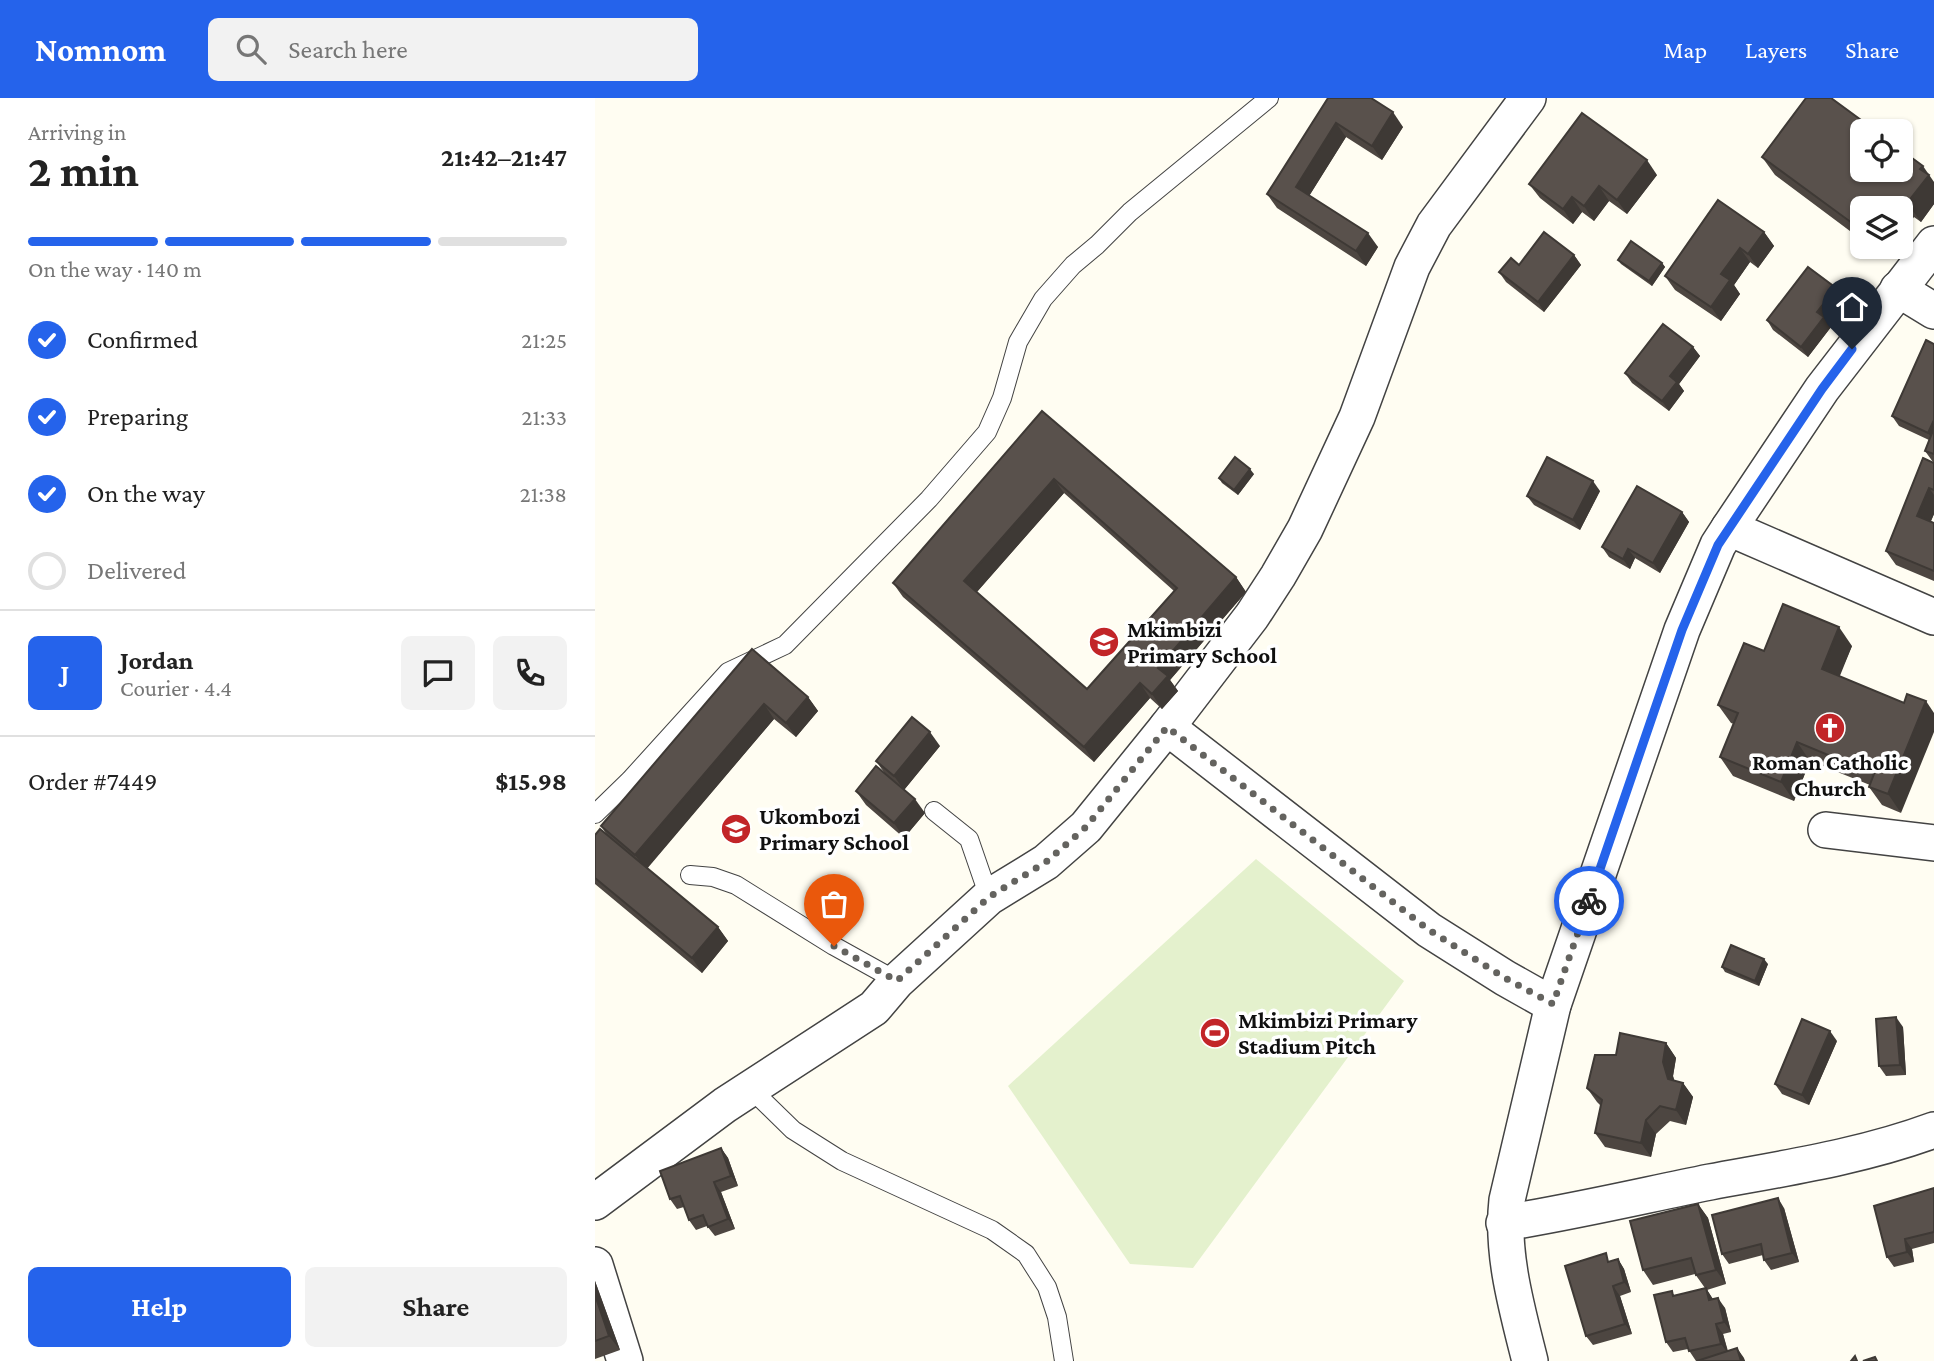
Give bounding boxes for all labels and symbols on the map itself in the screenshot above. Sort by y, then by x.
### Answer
pin [1822,277,1882,349]
place label: Mkimbizi Primary School [1127,616,1277,668]
school or university icon: Mkimbizi Primary School [1087,625,1121,659]
church icon: Roman Catholic Church [1813,711,1847,745]
place label: Roman Catholic Church [1752,749,1909,801]
place label: Ukombozi Primary School [759,803,909,855]
school or university icon: Ukombozi Primary School [719,812,753,846]
courier [1554,866,1624,936]
pin [804,874,864,946]
place label: Mkimbizi Primary Stadium Pitch [1238,1007,1418,1059]
sports icon: Mkimbizi Primary Stadium Pitch [1198,1016,1232,1050]

